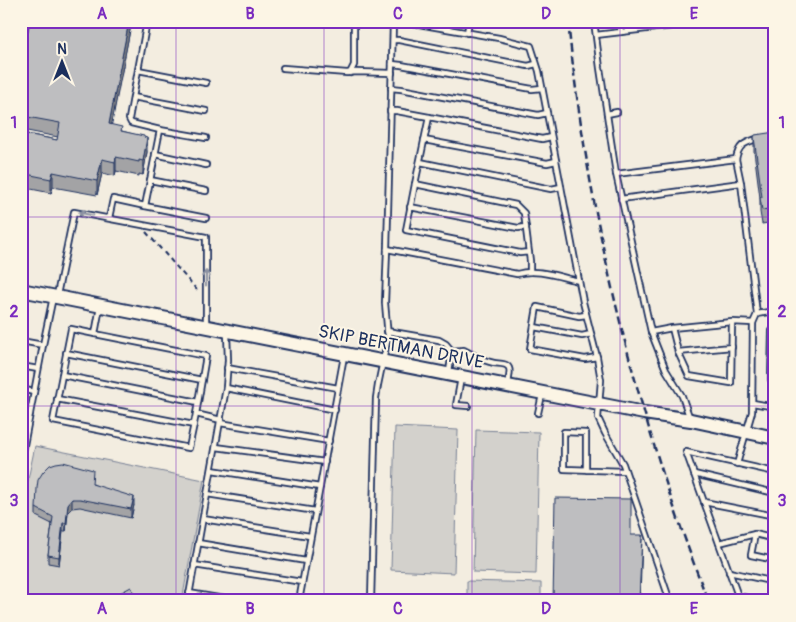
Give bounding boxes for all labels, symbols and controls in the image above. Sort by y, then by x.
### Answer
text: A [97,4,108,24]
text: B [245,4,255,24]
text: C [393,4,403,24]
text: D [541,4,551,24]
text: E [690,4,699,24]
north arrow [38,38,88,88]
text: N [57,41,67,58]
text: 1 [11,113,17,133]
text: 1 [779,113,785,133]
one-way arrow [79,209,95,218]
one-way arrow [201,270,211,286]
text: 2 [10,302,19,322]
text: 2 [778,302,787,322]
street label: SKIP BERTMAN DRIVE [316,320,486,374]
text: 3 [10,491,19,511]
text: 3 [778,491,787,511]
text: A [97,599,108,619]
text: B [245,599,255,619]
text: C [393,599,403,619]
text: D [541,599,551,619]
text: E [690,599,699,619]

